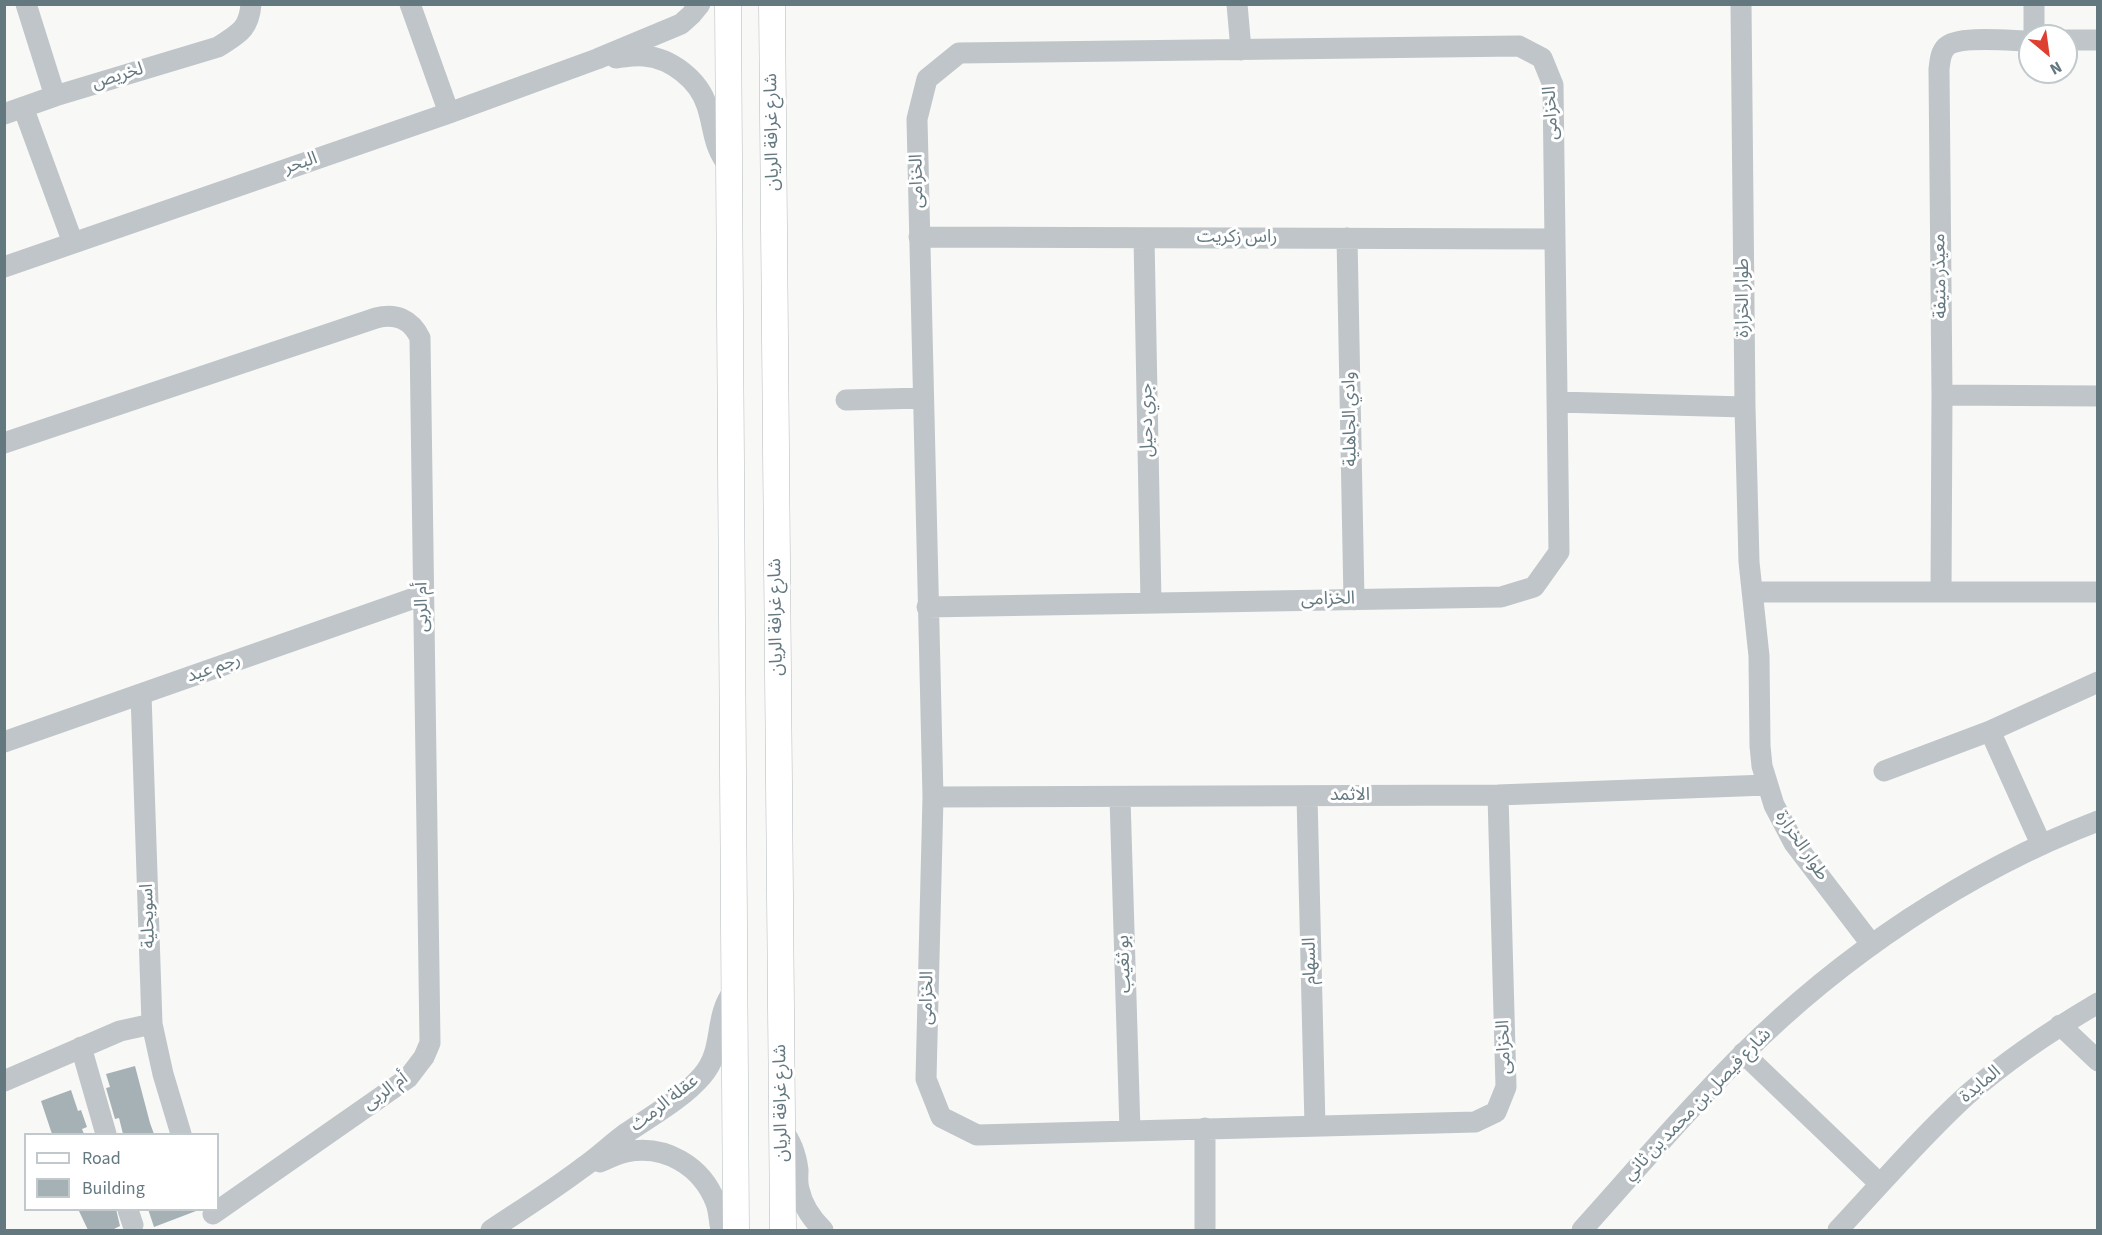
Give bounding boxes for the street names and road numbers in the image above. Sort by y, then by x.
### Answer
street label: لخريص [90,59,146,95]
street label: شارع غرافة الريان [761,73,785,191]
street label: الخزامى [1540,85,1564,141]
street label: البحر [282,148,320,180]
street label: الخزامى [907,154,929,208]
street label: راس زكريت [1197,227,1277,249]
street label: معيذر منيفة [1929,233,1953,319]
street label: طوار الخرارة [1733,258,1755,338]
street label: وادي الجاهلية [1339,371,1363,467]
street label: جري دحيل [1137,383,1159,457]
street label: شارع غرافة الريان [765,558,789,676]
street label: أم الربى [412,582,434,632]
street label: الخزامى [1301,589,1355,611]
street label: رجم عيد [184,650,244,688]
street label: الاثمد [1330,785,1370,807]
street label: طوار الخرارة [1770,807,1832,885]
street label: اسويحلية [137,883,161,949]
street label: بو ثغيب [1113,935,1137,993]
street label: السهام [1300,937,1322,985]
street label: الخزامى [917,971,939,1025]
street label: الخزامى [1493,1020,1517,1074]
street label: شارع فيصل بن محمد بن ثاني [1620,1024,1776,1186]
street label: شارع غرافة الريان [770,1044,794,1162]
street label: المايدة [1956,1062,2006,1108]
street label: أم الربى [359,1069,413,1115]
street label: عقلة الرمث [627,1071,703,1137]

